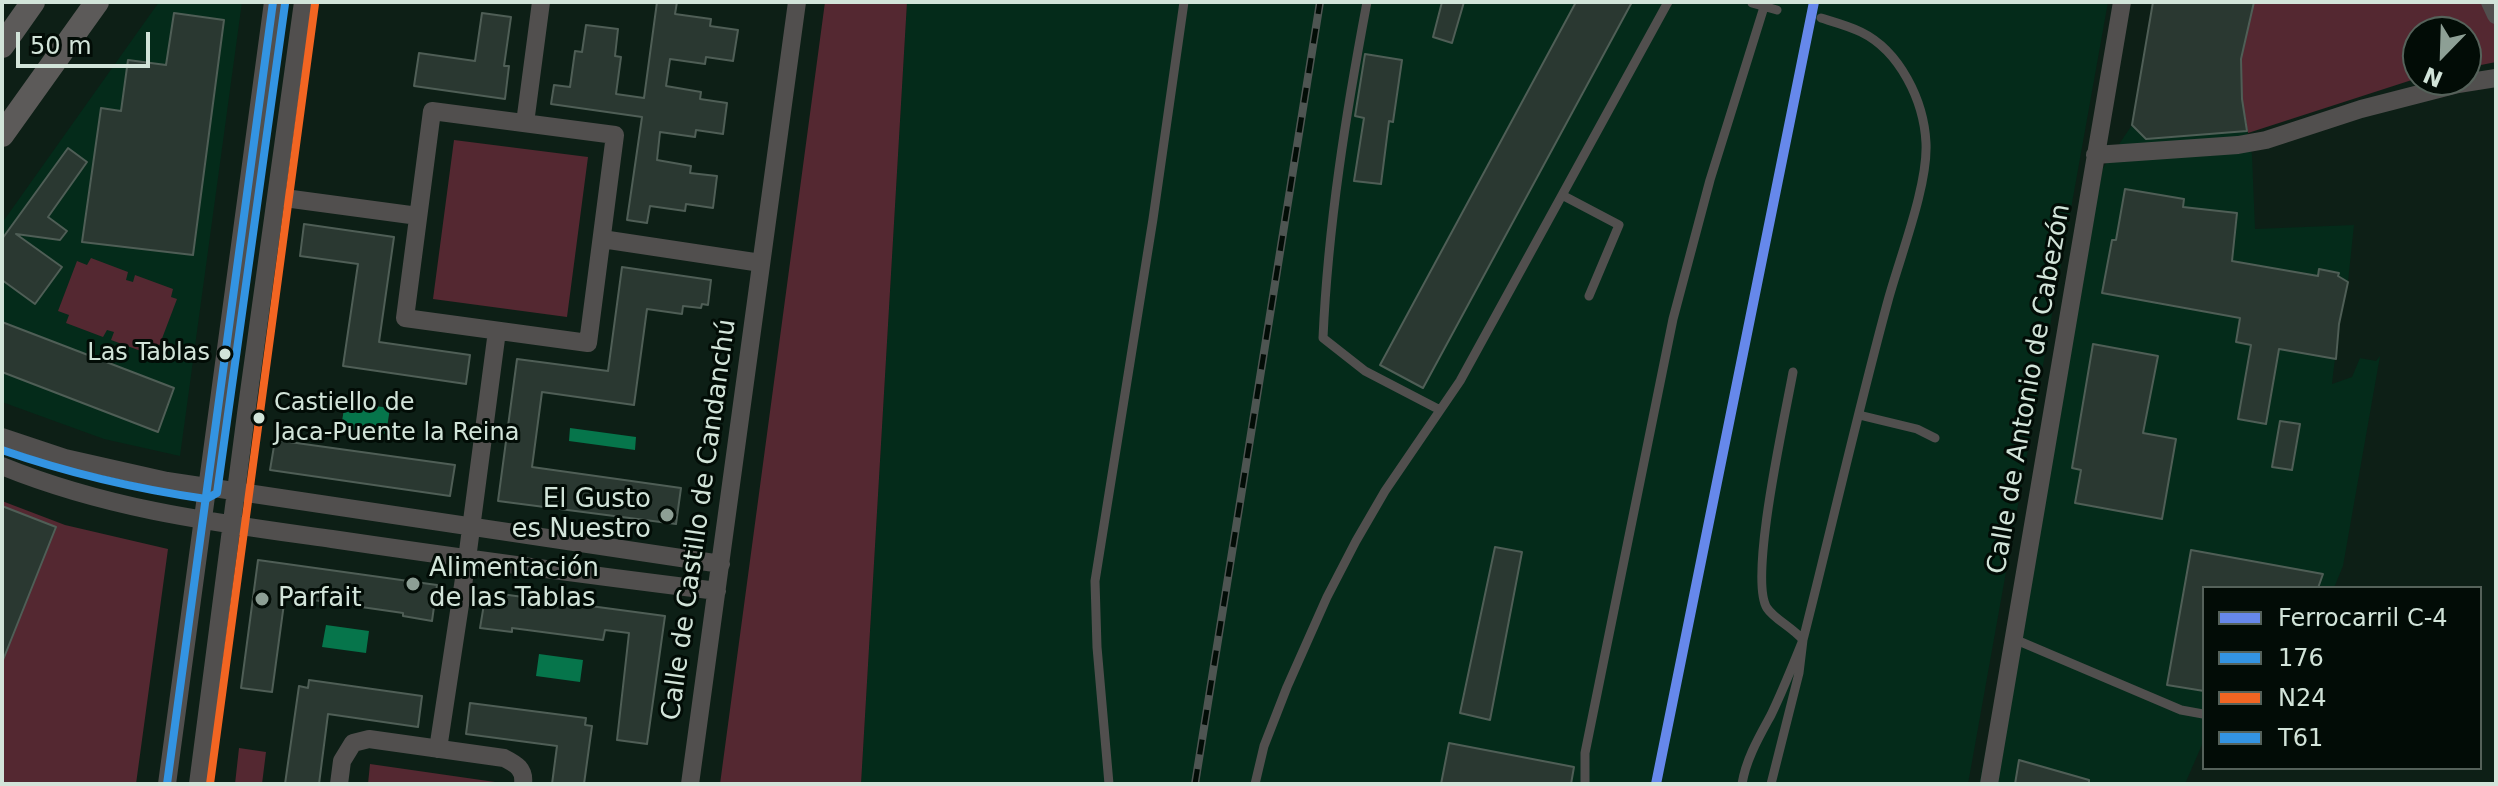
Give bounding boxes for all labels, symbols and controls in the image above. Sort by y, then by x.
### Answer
scale bar [20,16,154,66]
north arrow [2402,16,2482,96]
text: 50 m [30,32,92,60]
text: N [2420,62,2447,92]
street label: Calle de Antonio de Cabezón [1982,202,2078,576]
street label: Calle de Castillo de Candanchú [656,317,744,723]
place label: Las Tablas [87,340,210,368]
marker: Las Tablas [217,346,233,362]
place label: Castiello de Jaca-Puente la Reina [274,390,519,446]
marker: Castiello de Jaca-Puente la Reina [251,410,267,426]
place label: El Gusto es Nuestro [512,484,651,546]
marker: El Gusto es Nuestro [658,506,676,524]
place label: Alimentación de las Tablas [429,553,599,614]
marker: Alimentación de las Tablas [404,575,422,593]
place label: Parfait [278,583,362,615]
legend [2202,586,2482,770]
marker: Parfait [253,590,271,608]
text: Ferrocarril C-4 [2278,604,2448,632]
text: 176 [2278,644,2324,672]
text: N24 [2278,684,2327,712]
text: T61 [2278,724,2323,752]

